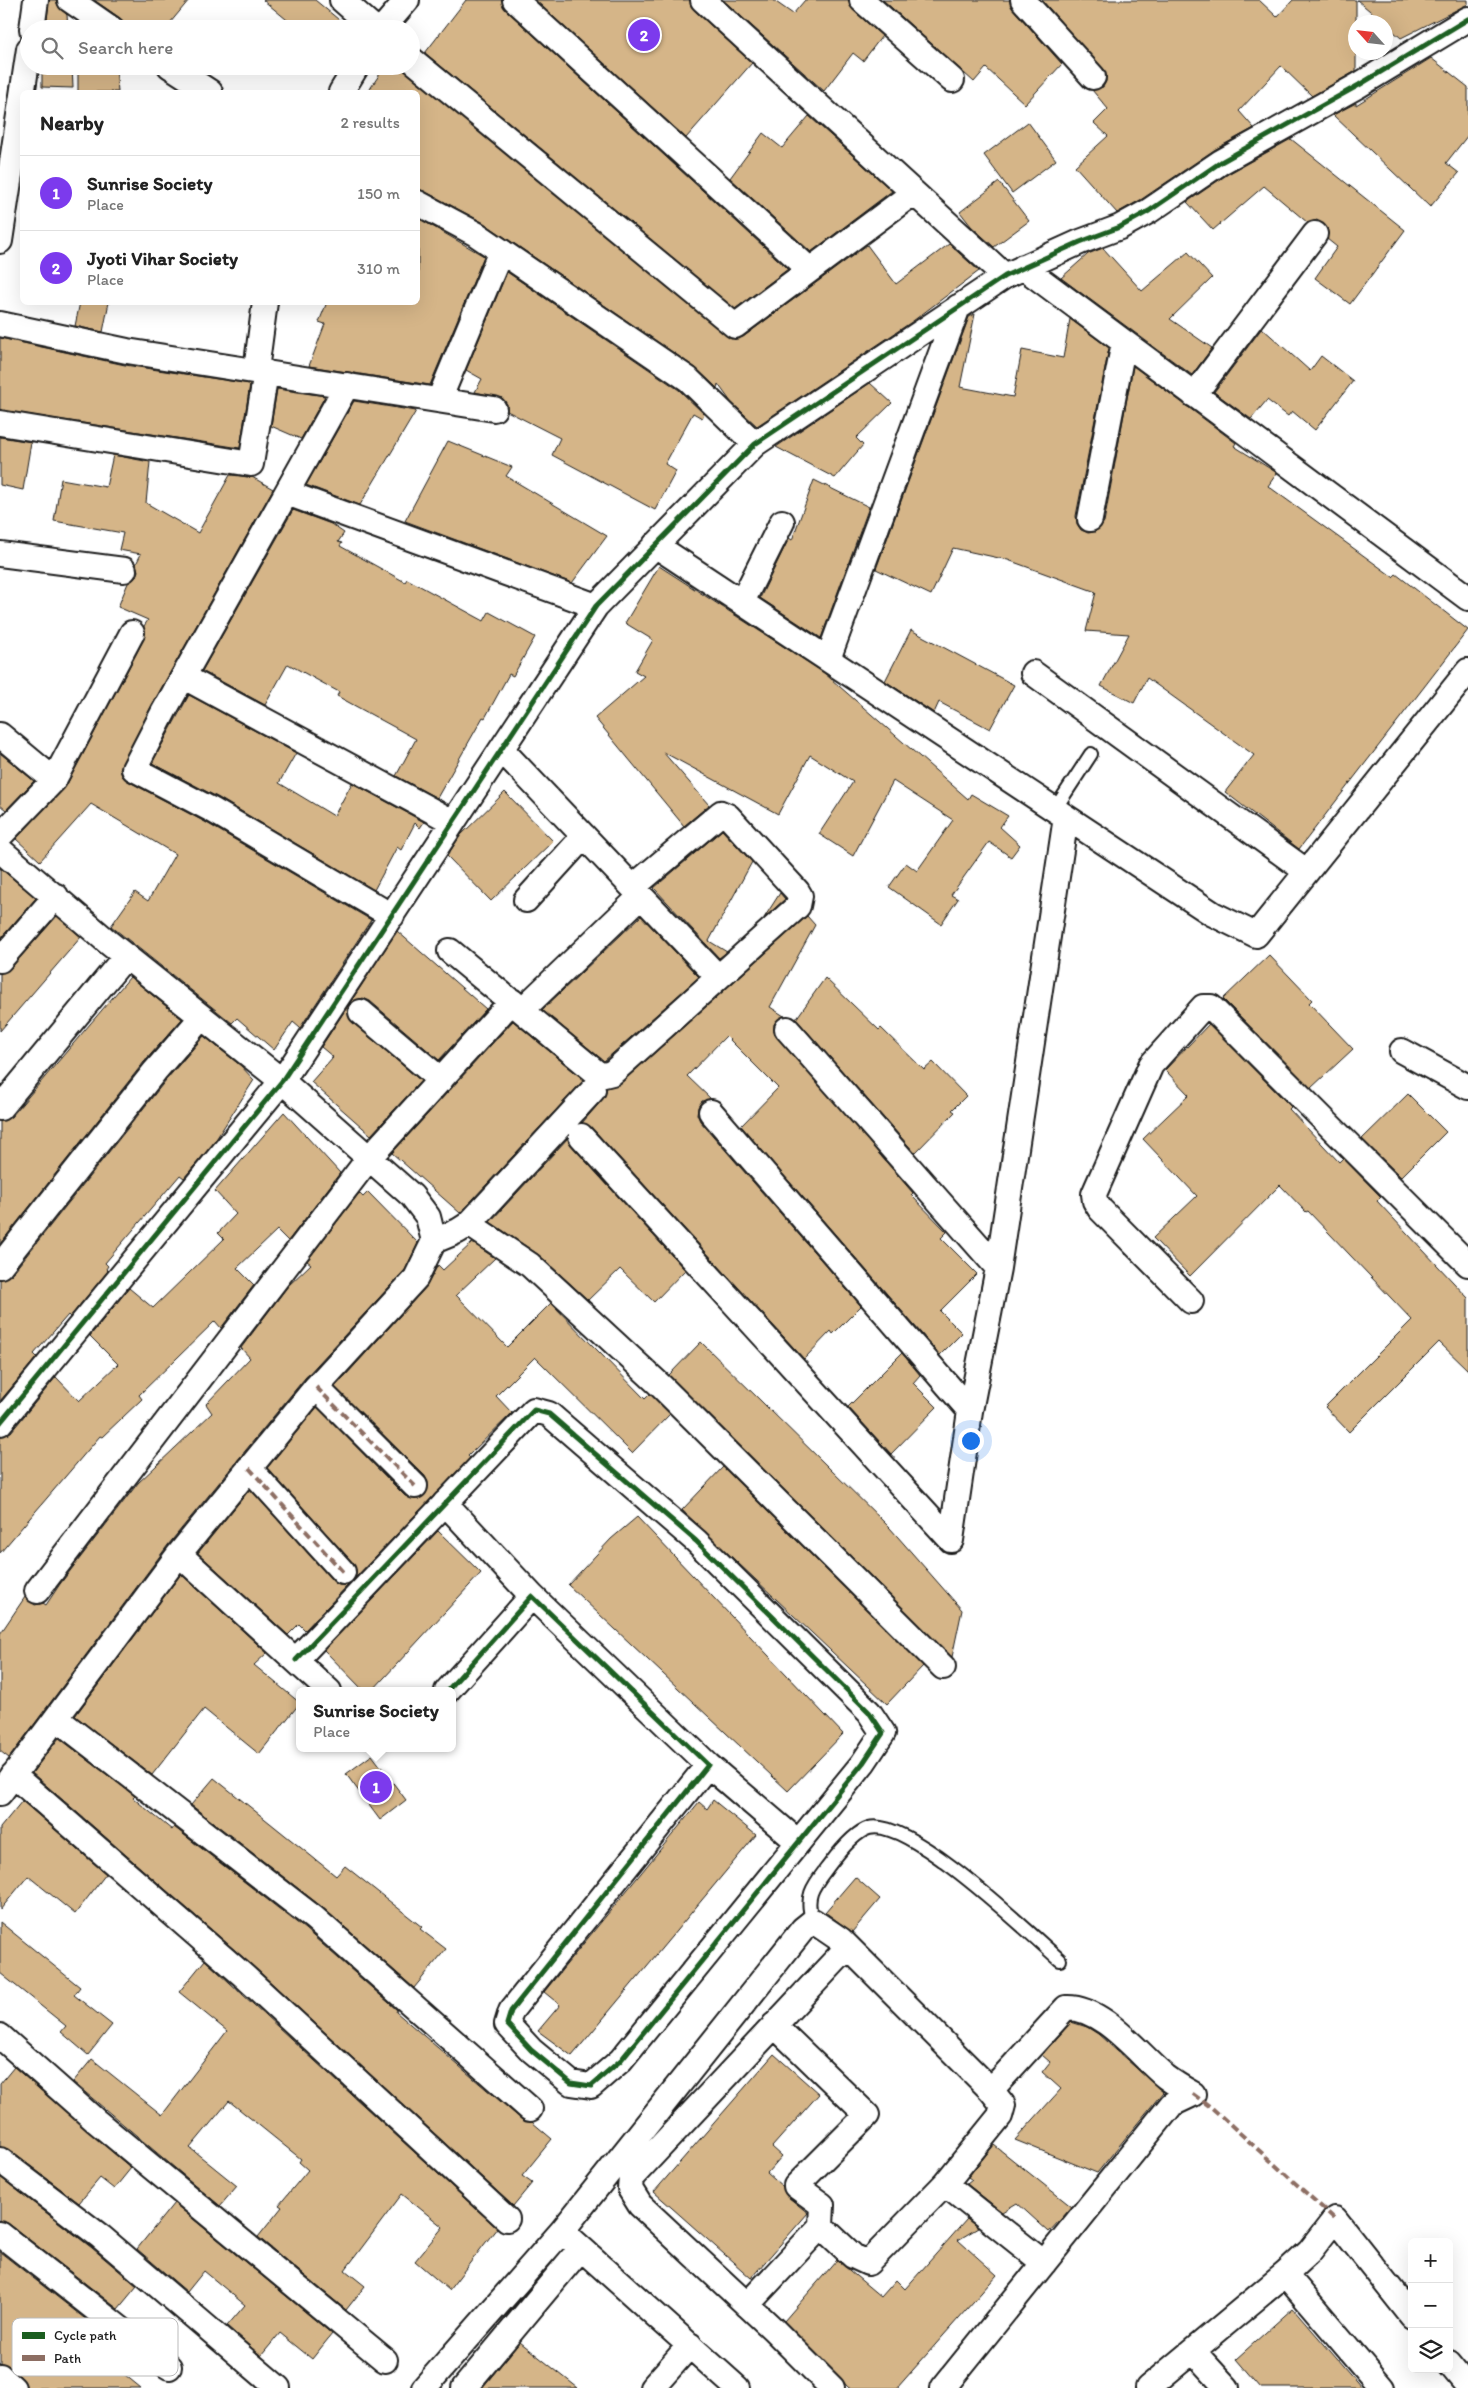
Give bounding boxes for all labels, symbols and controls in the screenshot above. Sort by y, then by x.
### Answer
north arrow [1348,15,1393,60]
pin: 2 [628,16,660,54]
search box [20,20,420,75]
icon: search [38,34,66,62]
text: Search here [78,36,173,59]
text: Nearby [40,110,104,135]
text: 2 results [340,113,400,132]
text: Sunrise Society [87,172,212,195]
text: 1 [52,184,60,203]
text: 150 m [357,184,400,203]
text: Place [87,195,124,214]
text: Jyoti Vihar Society [87,247,238,270]
text: 2 [52,259,60,278]
text: 310 m [357,259,400,278]
text: Place [87,270,124,289]
your location [958,1428,984,1454]
popup [296,1687,456,1752]
text: Sunrise Society [313,1699,439,1722]
text: Place [313,1722,350,1741]
pin: 1 [360,1768,392,1806]
map controls [1408,2238,1453,2373]
button: + [1408,2238,1453,2283]
button: − [1408,2283,1453,2328]
legend [12,2318,178,2376]
text: Cycle path [54,2327,117,2344]
button: layers [1408,2328,1453,2373]
text: Path [54,2350,81,2367]

